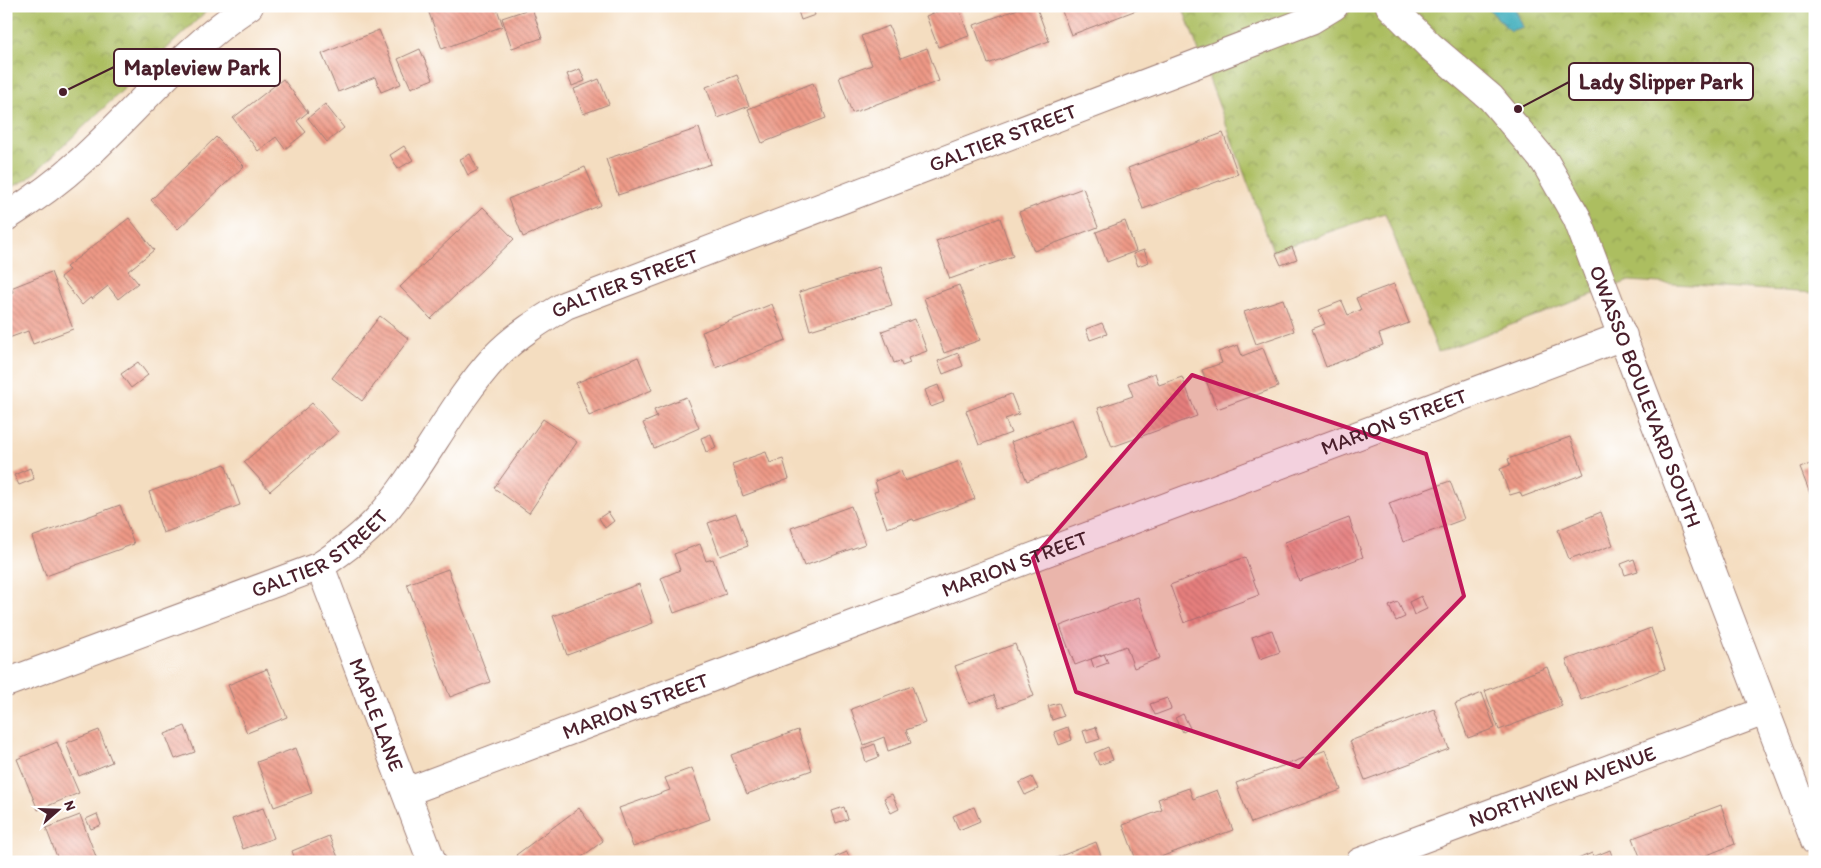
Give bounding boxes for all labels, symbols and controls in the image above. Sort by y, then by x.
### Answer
callout: Mapleview Park [114,49,280,86]
text: Mapleview Park [124,54,271,81]
callout: Lady Slipper Park [1569,63,1753,100]
text: Lady Slipper Park [1579,68,1744,95]
street label: GALTIER STREET [925,98,1080,177]
street label: GALTIER STREET [546,242,702,323]
street label: OWASSO BOULEVARD SOUTH [1584,262,1707,531]
street label: MARION STREET [1317,383,1471,460]
street label: GALTIER STREET [248,503,393,602]
street label: MARION STREET [938,525,1091,602]
street label: MAPLE LANE [344,654,409,775]
street label: MARION STREET [559,667,712,744]
street label: NORTHVIEW AVENUE [1465,740,1659,832]
north arrow [32,786,82,836]
text: N [60,798,79,813]

